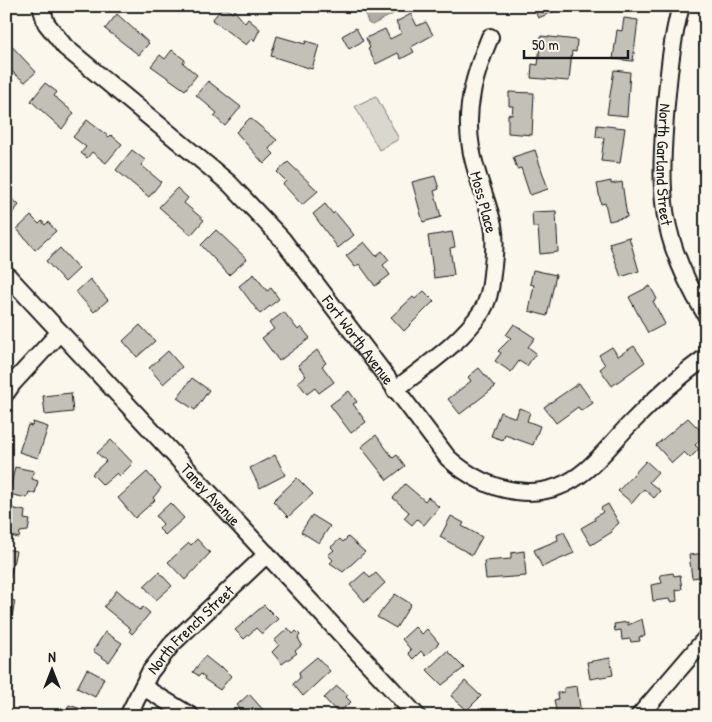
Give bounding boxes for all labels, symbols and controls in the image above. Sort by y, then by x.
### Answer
scale bar [524,28,628,60]
text: 50 m [532,34,559,55]
street label: North Garland Street [651,103,678,228]
street label: Moss Place [465,169,503,236]
street label: Fort Worth Avenue [317,290,400,390]
street label: Taney Avenue [176,458,246,531]
street label: North French Street [142,580,239,678]
north arrow [28,644,78,694]
text: N [48,647,56,666]

